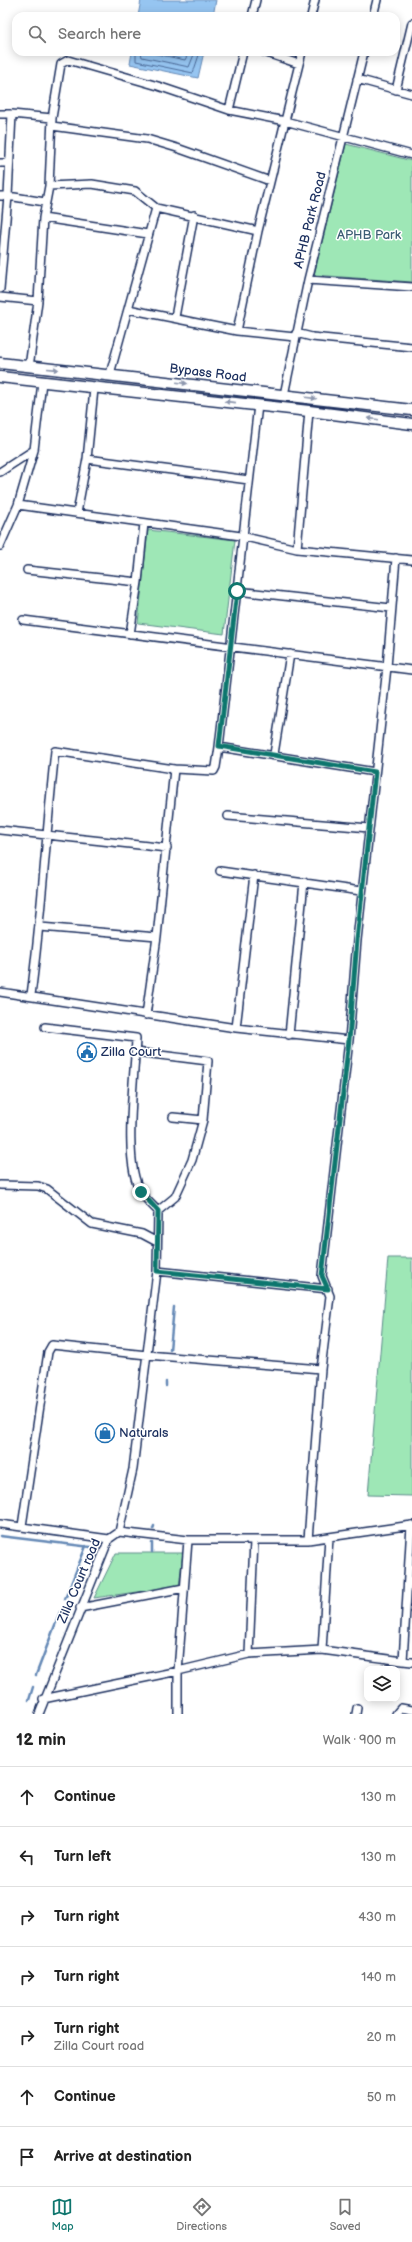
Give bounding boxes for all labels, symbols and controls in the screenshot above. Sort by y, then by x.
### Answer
search box [12,12,400,56]
icon: search [26,23,48,45]
text: Search here [58,25,141,44]
street label: APHB Park Road [290,170,330,270]
park label: APHB Park [337,227,402,243]
street label: Bypass Road [169,360,247,386]
one-way arrow [47,366,59,372]
one-way arrow [176,380,188,386]
one-way arrow [305,395,317,402]
one-way arrow [224,399,236,406]
one-way arrow [367,416,379,422]
route start [228,582,246,600]
public building icon: Zilla Court [76,1041,98,1063]
place label: Zilla Court [100,1044,161,1060]
route end [132,1183,150,1201]
shop icon: Naturals [94,1422,116,1444]
place label: Naturals [119,1425,169,1441]
street label: Zilla Court road [54,1536,104,1627]
map controls [364,1666,400,1702]
button: layers [364,1666,400,1702]
text: 12 min [16,1730,66,1750]
text: Walk · 900 m [323,1732,396,1748]
icon: ahead [16,1786,38,1808]
text: Continue [54,1787,116,1806]
text: 130 m [361,1789,396,1805]
icon: left [16,1846,38,1868]
text: Turn left [54,1847,111,1866]
text: 130 m [361,1849,396,1865]
icon: right [16,1906,38,1928]
text: Turn right [54,1907,119,1926]
text: 430 m [358,1909,396,1925]
icon: right [16,1966,38,1988]
text: Turn right [54,1967,119,1986]
text: 140 m [361,1969,396,1985]
text: Turn right [54,2019,119,2038]
icon: right [16,2026,38,2048]
text: 20 m [366,2029,396,2045]
text: Zilla Court road [54,2038,144,2054]
icon: ahead [16,2086,38,2108]
text: Continue [54,2087,116,2106]
text: 50 m [367,2089,396,2105]
icon: arrive [16,2146,38,2168]
text: Arrive at destination [54,2147,192,2166]
tab: Map [51,2196,74,2233]
tab: Directions [176,2196,227,2233]
tab: Saved [330,2196,361,2233]

